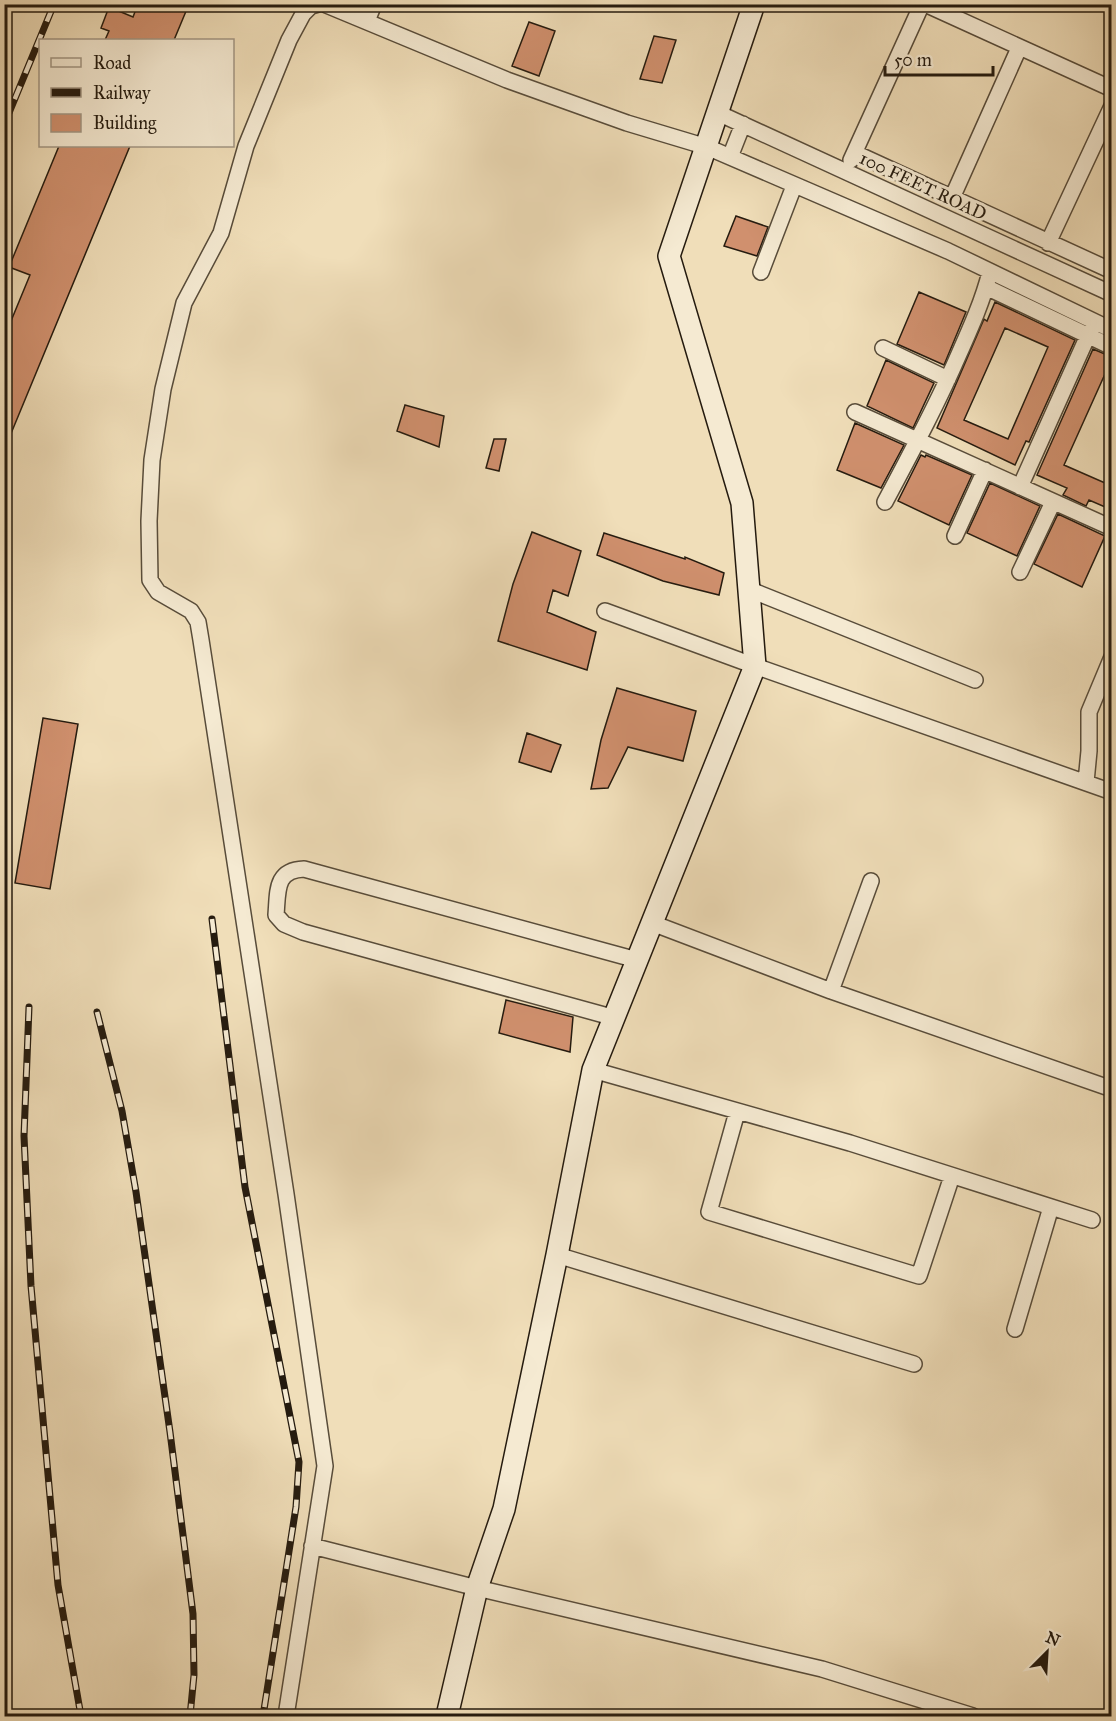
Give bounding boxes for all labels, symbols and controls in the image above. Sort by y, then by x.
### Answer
legend [39,39,234,147]
scale bar [885,39,993,77]
text: 50 m [894,49,932,71]
text: Road [93,52,131,74]
text: Railway [93,82,151,104]
text: Building [93,112,157,135]
street label: 100 FEET ROAD [856,147,990,225]
north arrow [1017,1622,1077,1682]
text: N [1043,1627,1063,1650]

